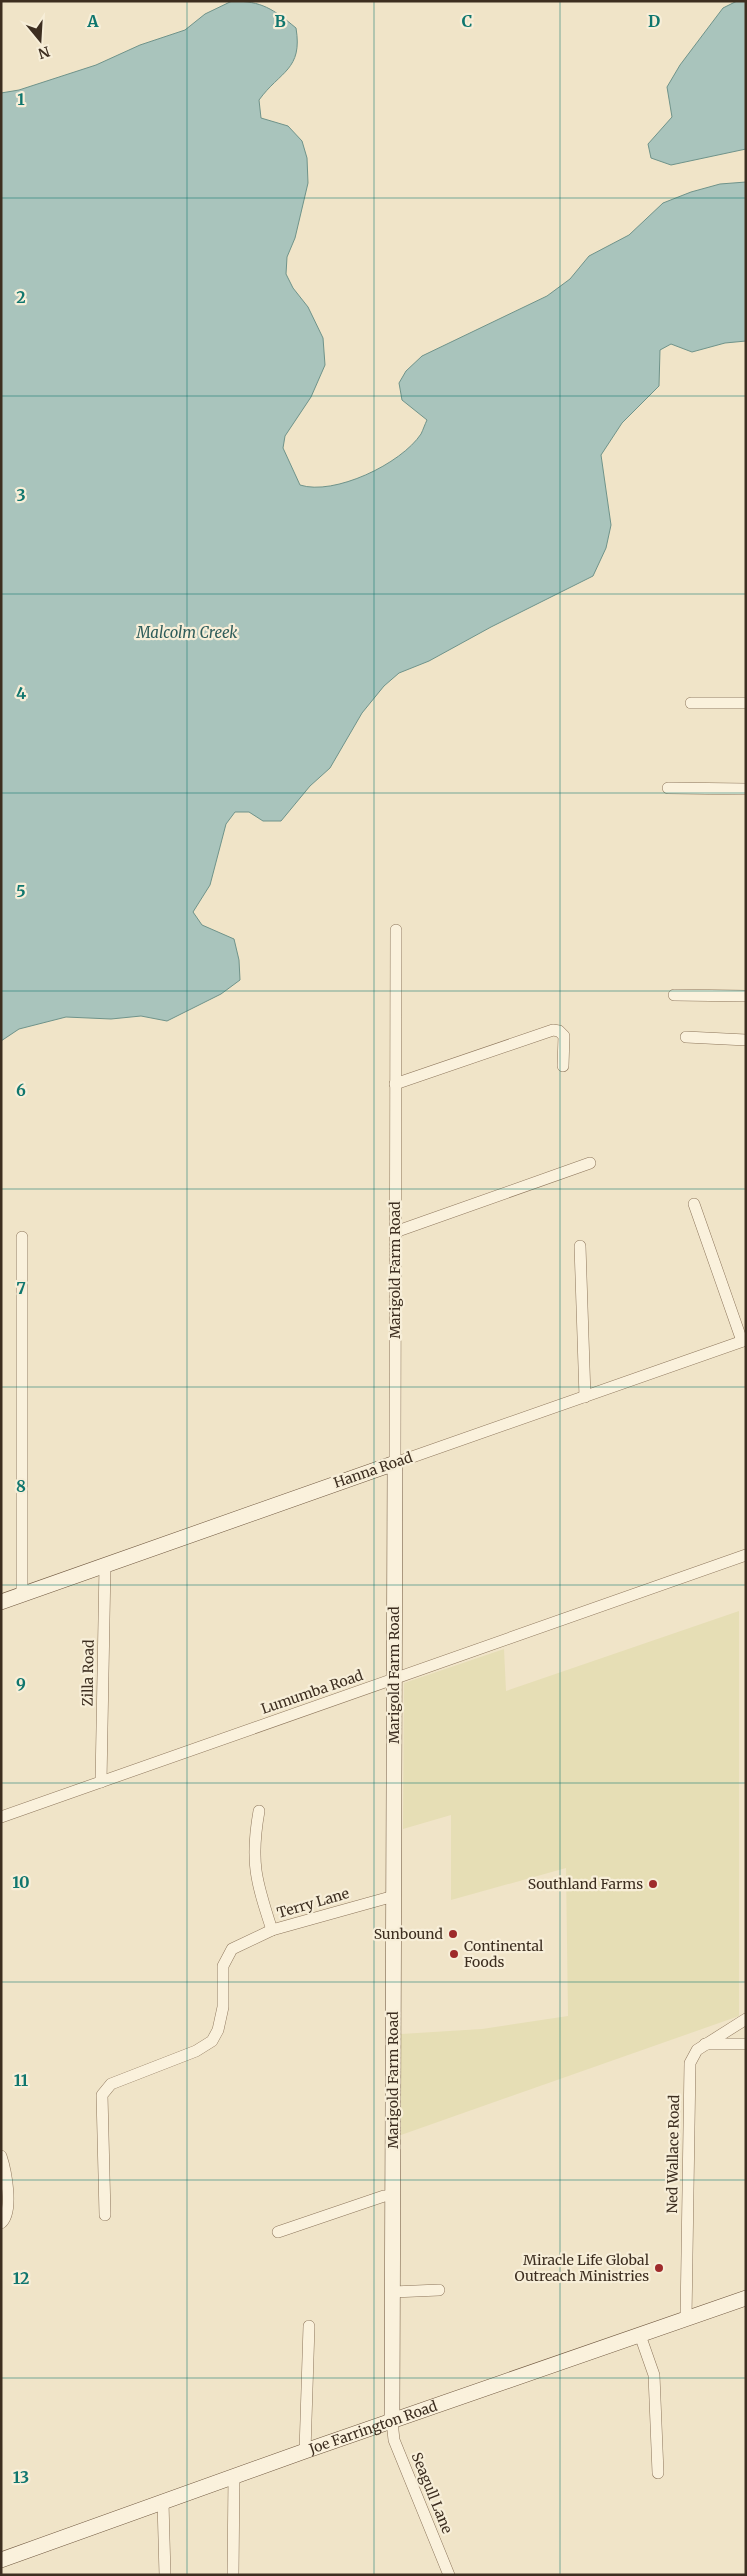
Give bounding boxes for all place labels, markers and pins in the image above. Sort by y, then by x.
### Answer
place label: Southland Farms [528,1875,643,1893]
marker: Southland Farms [647,1878,659,1890]
place label: Sunbound [374,1925,444,1943]
marker: Sunbound [447,1928,459,1940]
place label: Continental Foods [464,1937,544,1971]
marker: Continental Foods [448,1948,460,1960]
place label: Miracle Life Global Outreach Ministries [515,2251,650,2285]
marker: Miracle Life Global Outreach Ministries [653,2262,665,2274]

